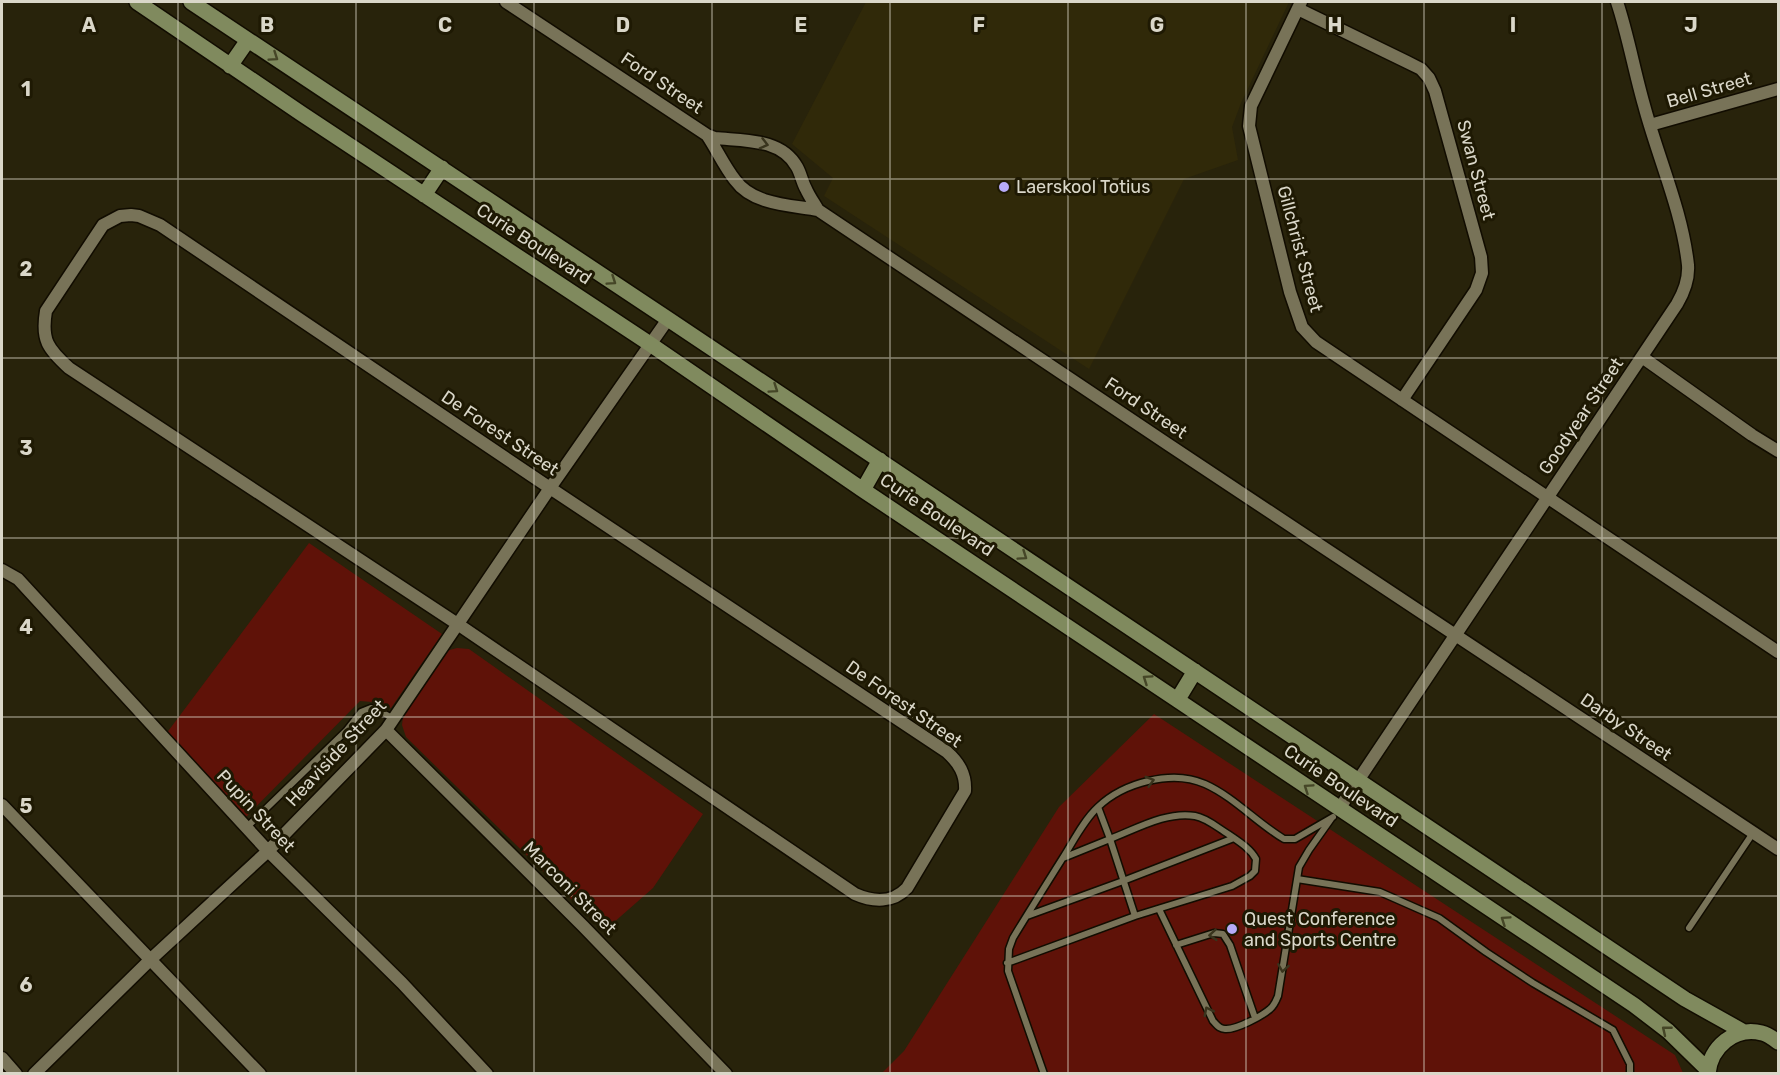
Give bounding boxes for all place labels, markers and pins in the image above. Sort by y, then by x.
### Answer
place label: Laerskool Totius [1016,176,1150,198]
marker: Laerskool Totius [997,180,1011,194]
place label: Quest Conference and Sports Centre [1244,908,1396,951]
marker: Quest Conference and Sports Centre [1225,922,1239,936]

